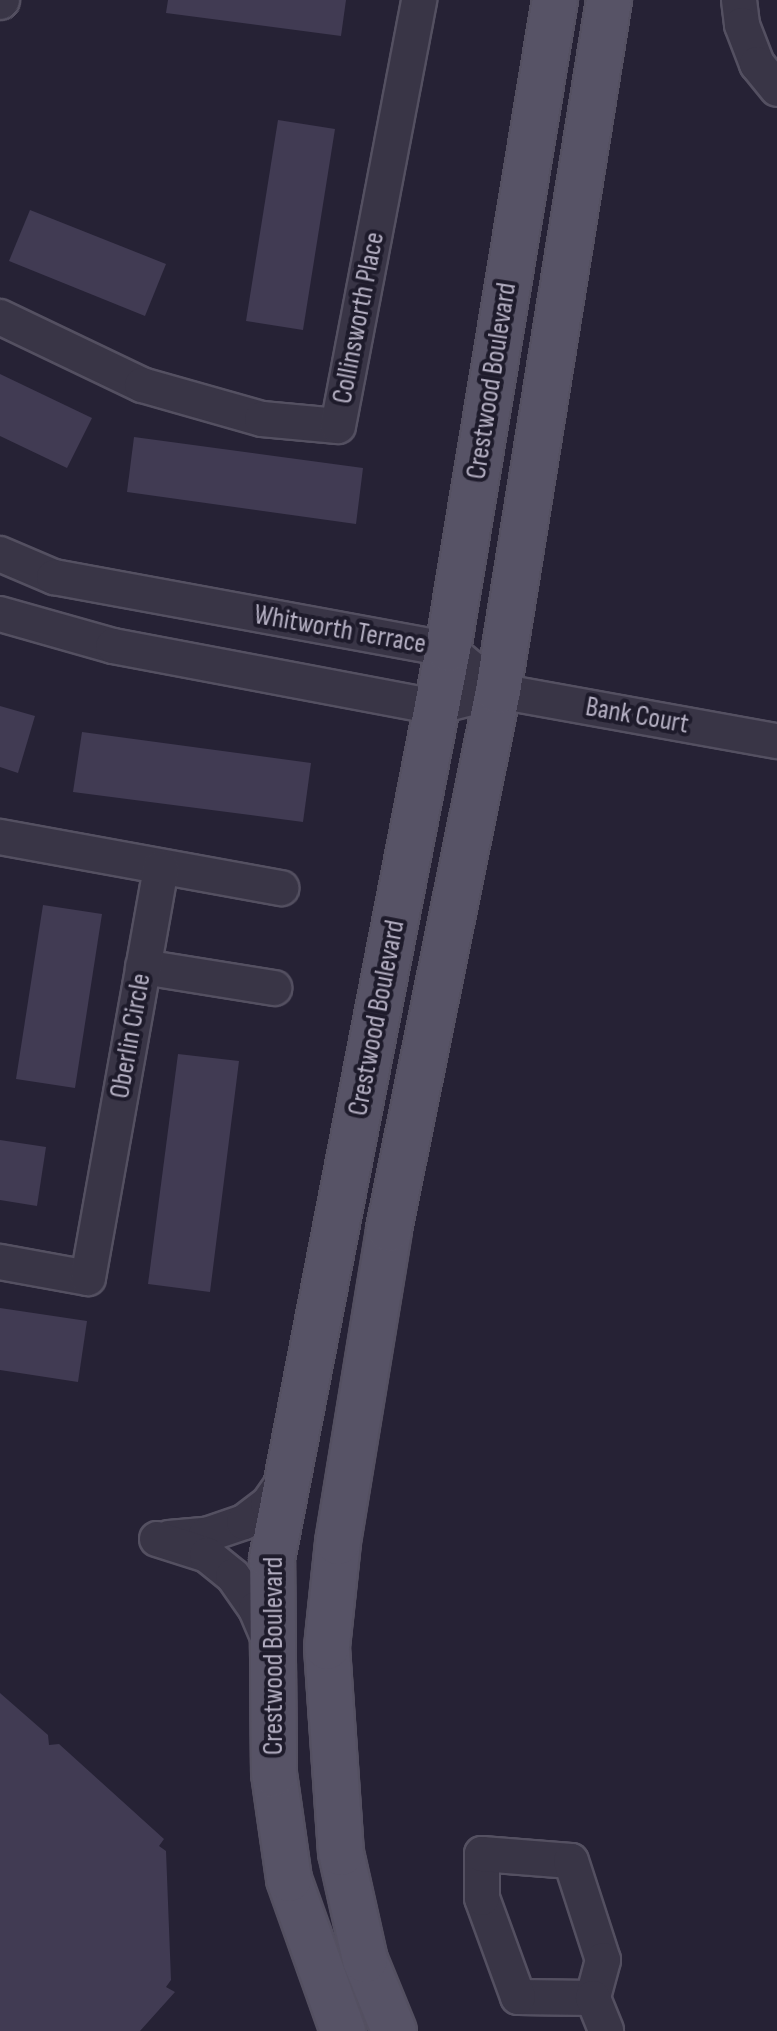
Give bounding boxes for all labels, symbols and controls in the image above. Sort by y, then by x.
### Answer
street label: Collinsworth Place [326,229,392,407]
street label: Crestwood Boulevard [460,280,524,482]
street label: Whitworth Terrace [251,598,429,662]
street label: Bank Court [583,690,691,742]
street label: Crestwood Boulevard [342,917,412,1119]
street label: Oberlin Circle [103,971,159,1101]
street label: Crestwood Boulevard [257,1557,291,1755]

